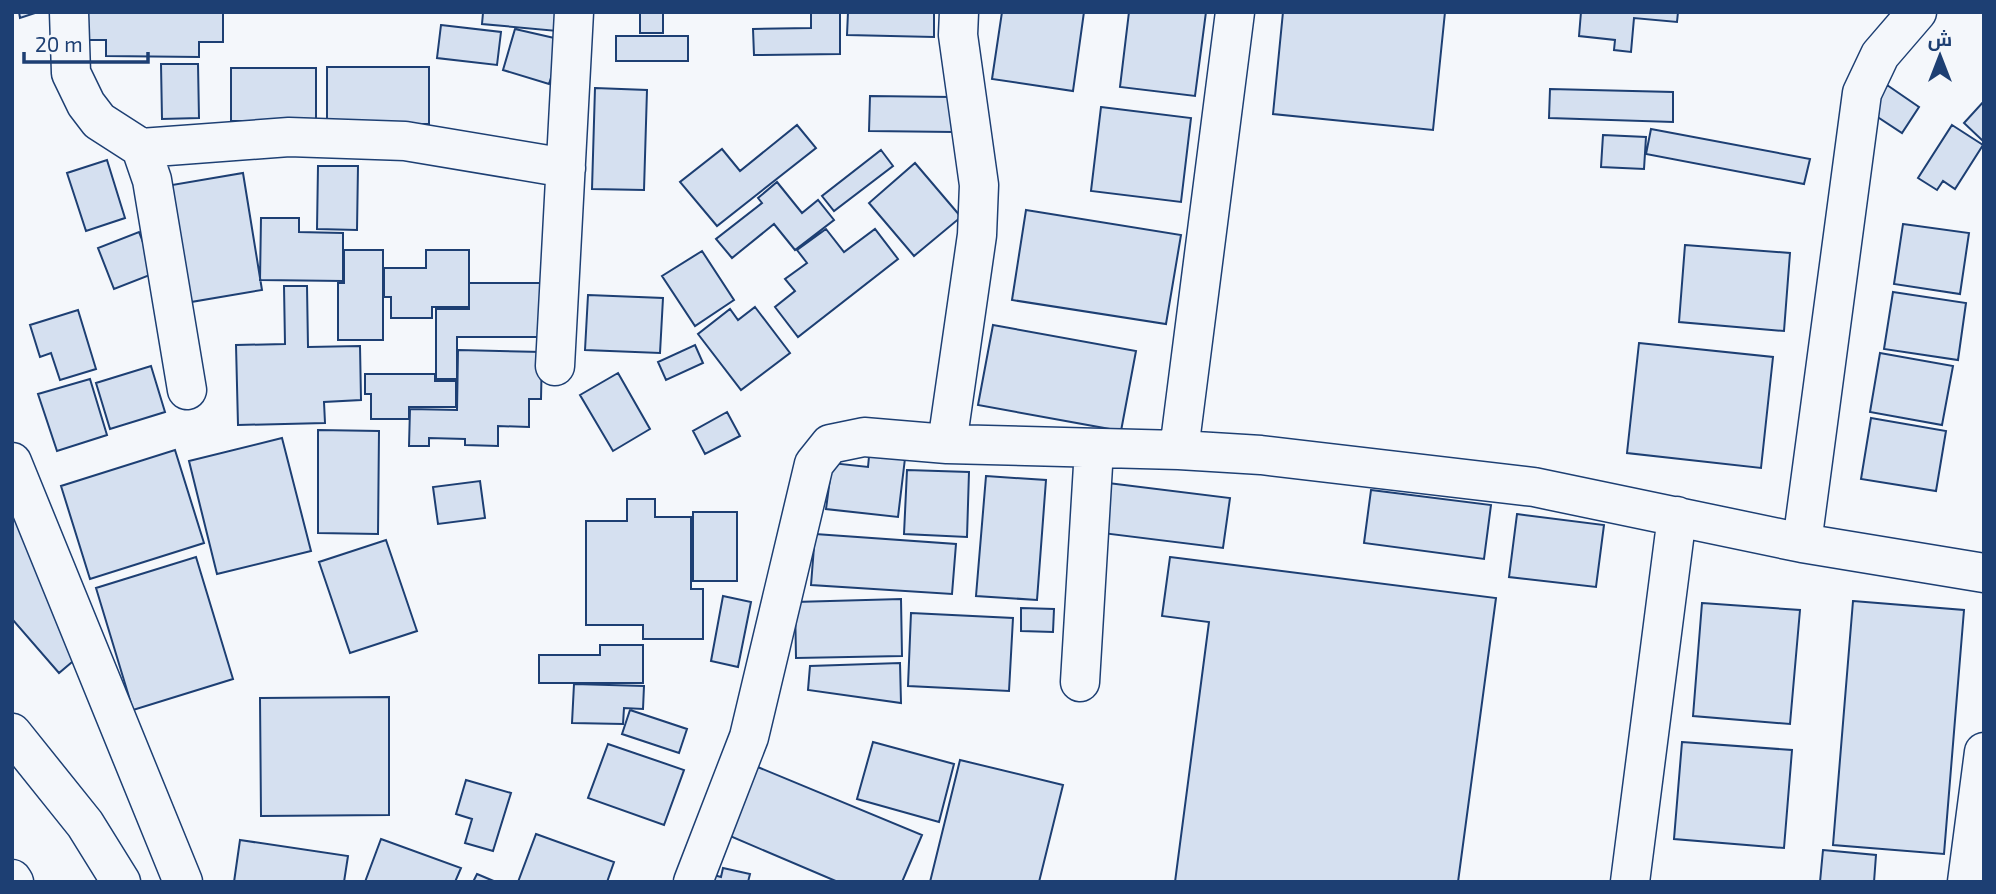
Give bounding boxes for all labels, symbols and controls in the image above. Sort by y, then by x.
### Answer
scale bar [24,21,149,65]
north arrow [1905,21,1975,91]
text: ش [1928,27,1952,51]
text: 20 m [35,31,83,56]

